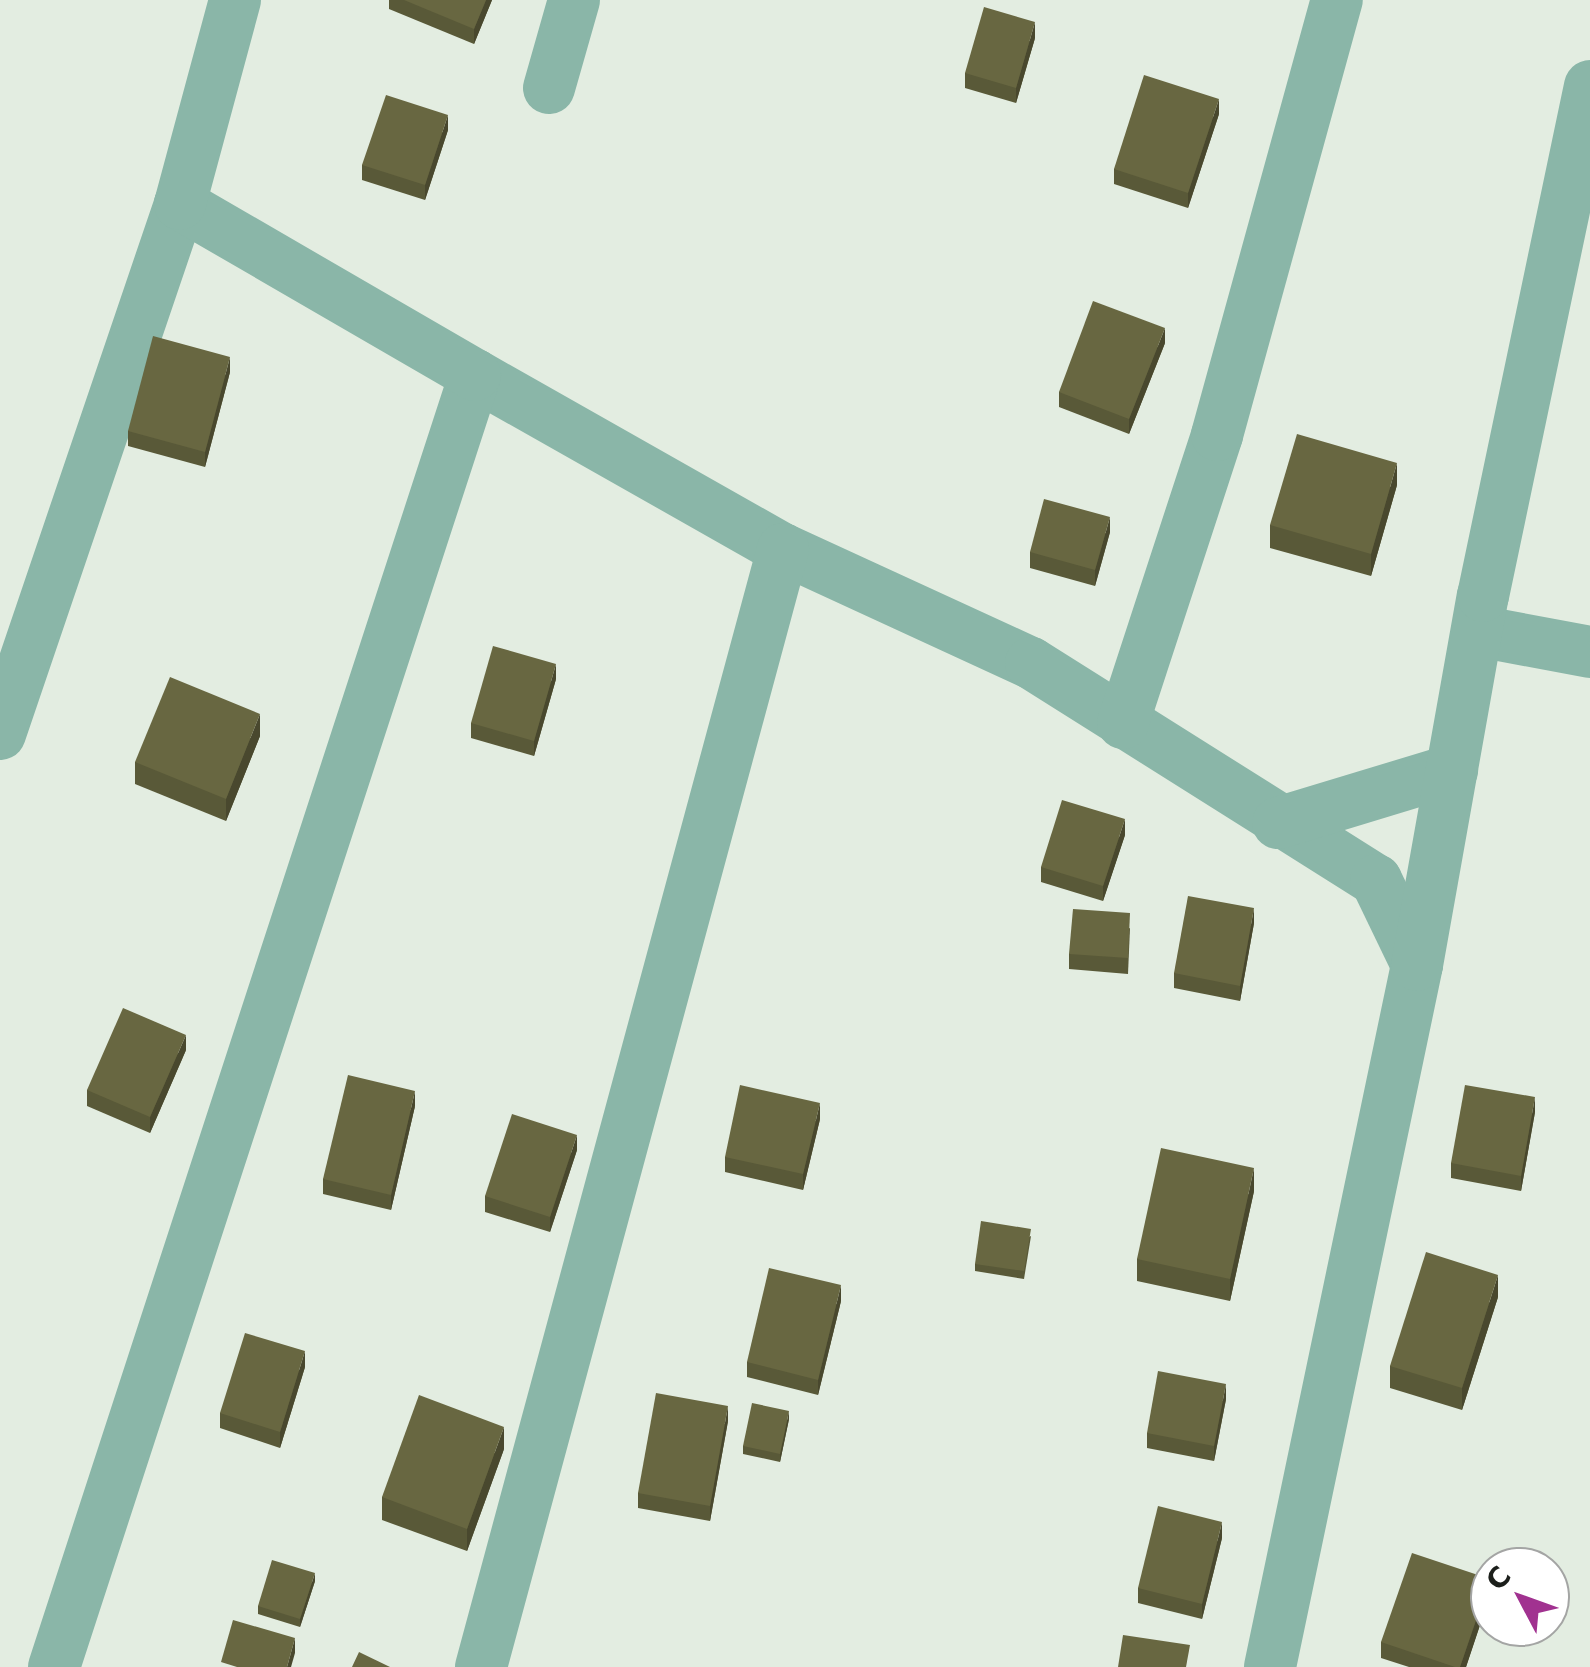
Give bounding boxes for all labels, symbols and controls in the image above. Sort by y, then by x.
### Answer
north arrow [1470,1547,1570,1647]
text: С [1479,1560,1518,1597]

